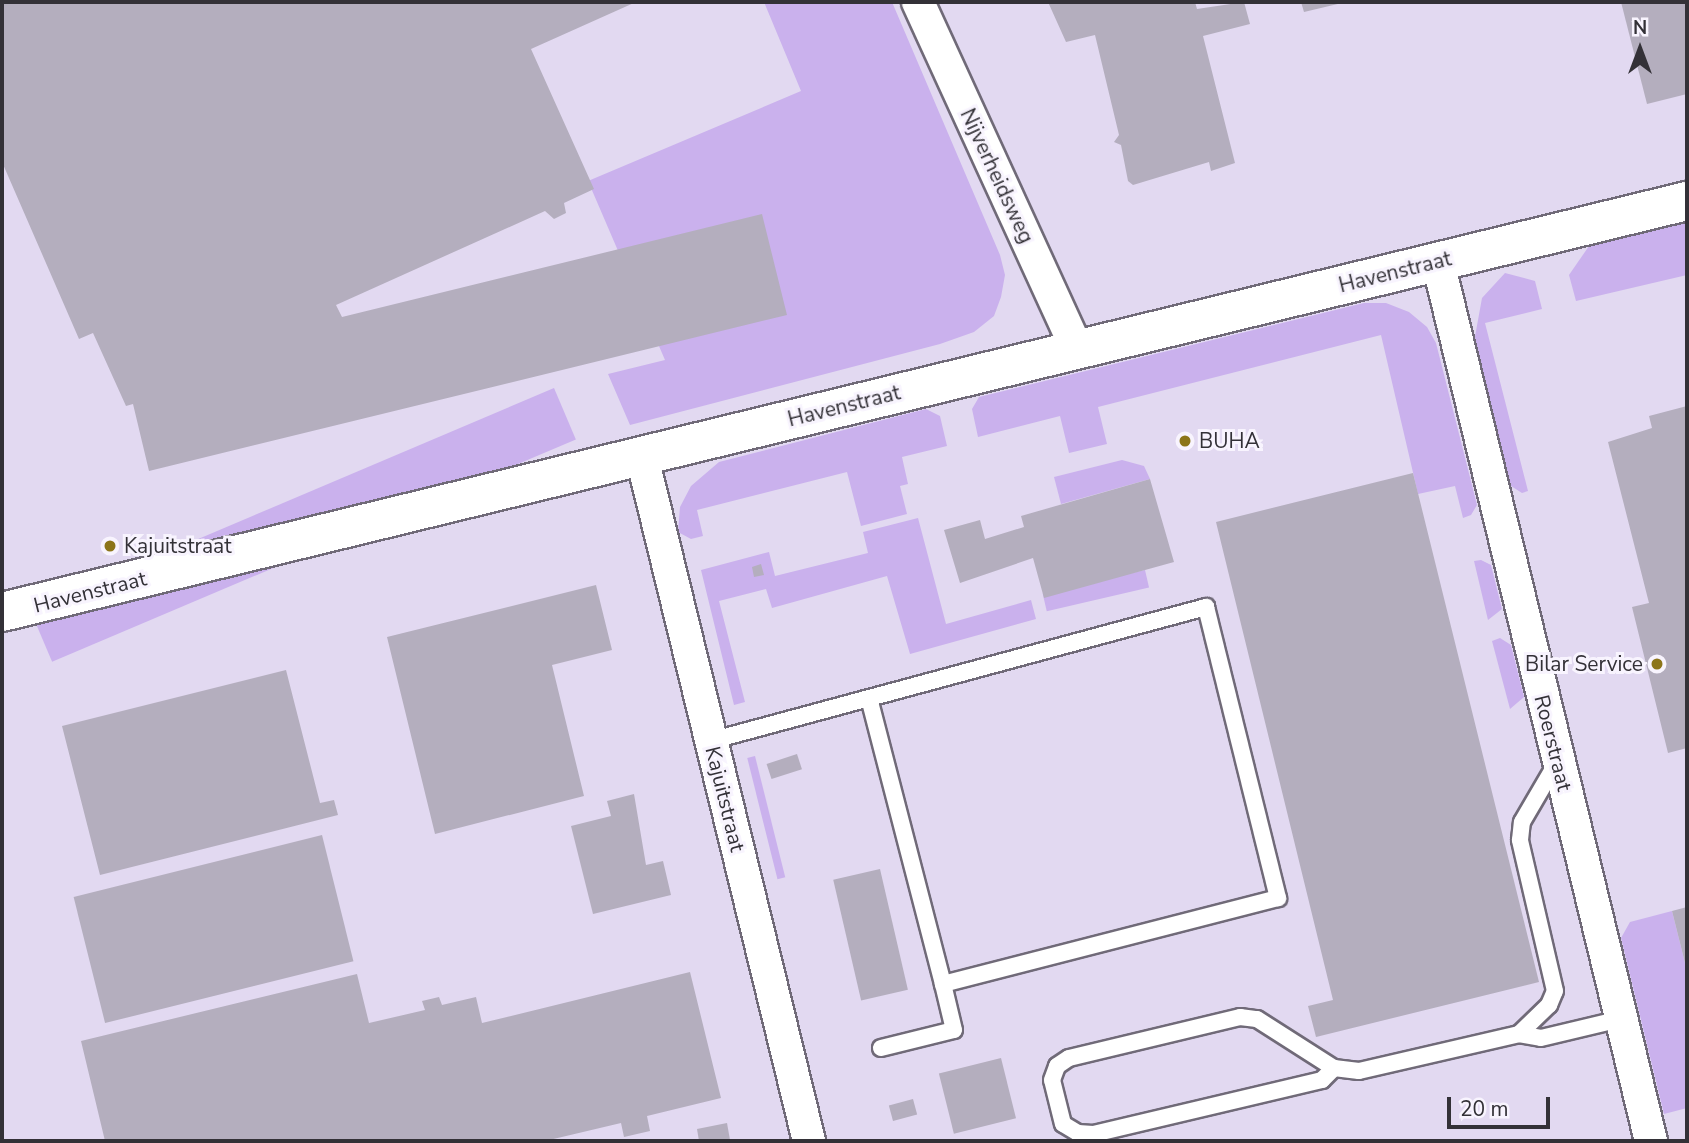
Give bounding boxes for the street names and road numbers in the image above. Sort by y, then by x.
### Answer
street label: Nijverheidsweg [955,105,1039,247]
street label: Havenstraat [1336,246,1454,298]
street label: Havenstraat [785,380,903,432]
street label: Havenstraat [31,566,149,618]
street label: Roerstraat [1529,692,1577,794]
street label: Kajuitstraat [700,744,750,854]

